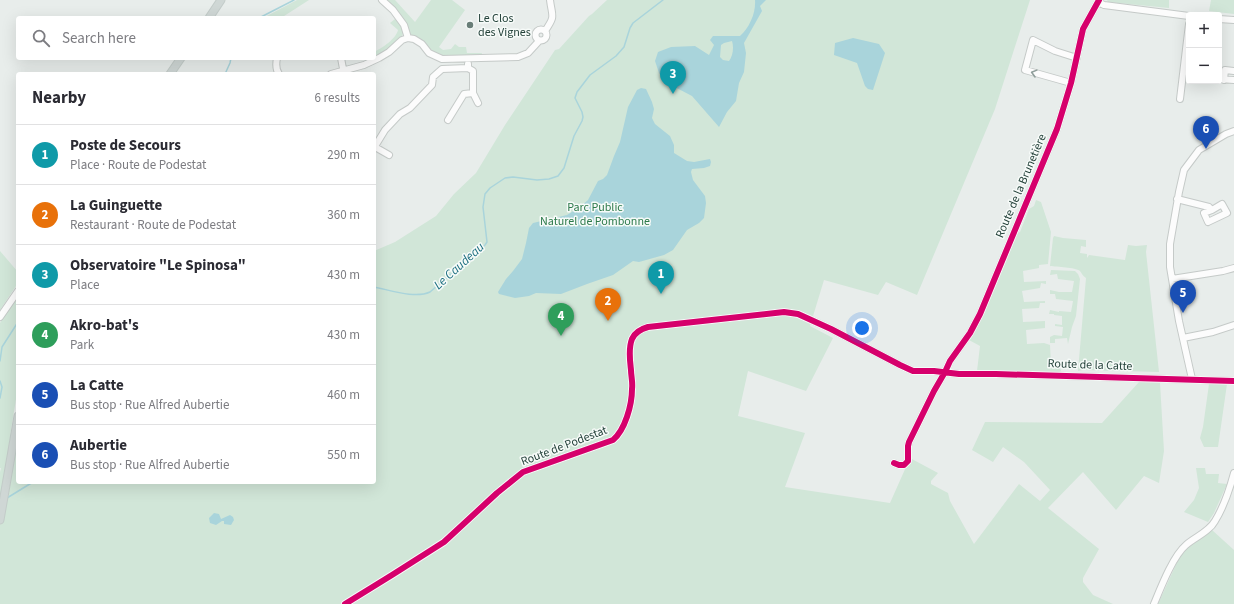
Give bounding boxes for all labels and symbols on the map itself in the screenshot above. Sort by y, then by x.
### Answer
place label: Le Clos des Vignes [478,10,531,41]
marker: Le Clos des Vignes [465,20,475,30]
pin: 3 [660,61,686,94]
one-way arrow [1030,69,1037,77]
pin: 6 [1193,116,1219,149]
street label: Route de la Brunetière [991,131,1051,241]
park label: Parc Public Naturel de Pombonne [540,199,650,230]
water label: Le Caudeau [430,238,488,294]
pin: 1 [648,261,674,294]
pin: 5 [1170,280,1196,313]
pin: 2 [595,288,621,321]
pin: 4 [548,303,574,336]
your location [852,318,872,338]
street label: Route de la Catte [1047,355,1133,375]
street label: Route de Podestat [518,422,610,470]

